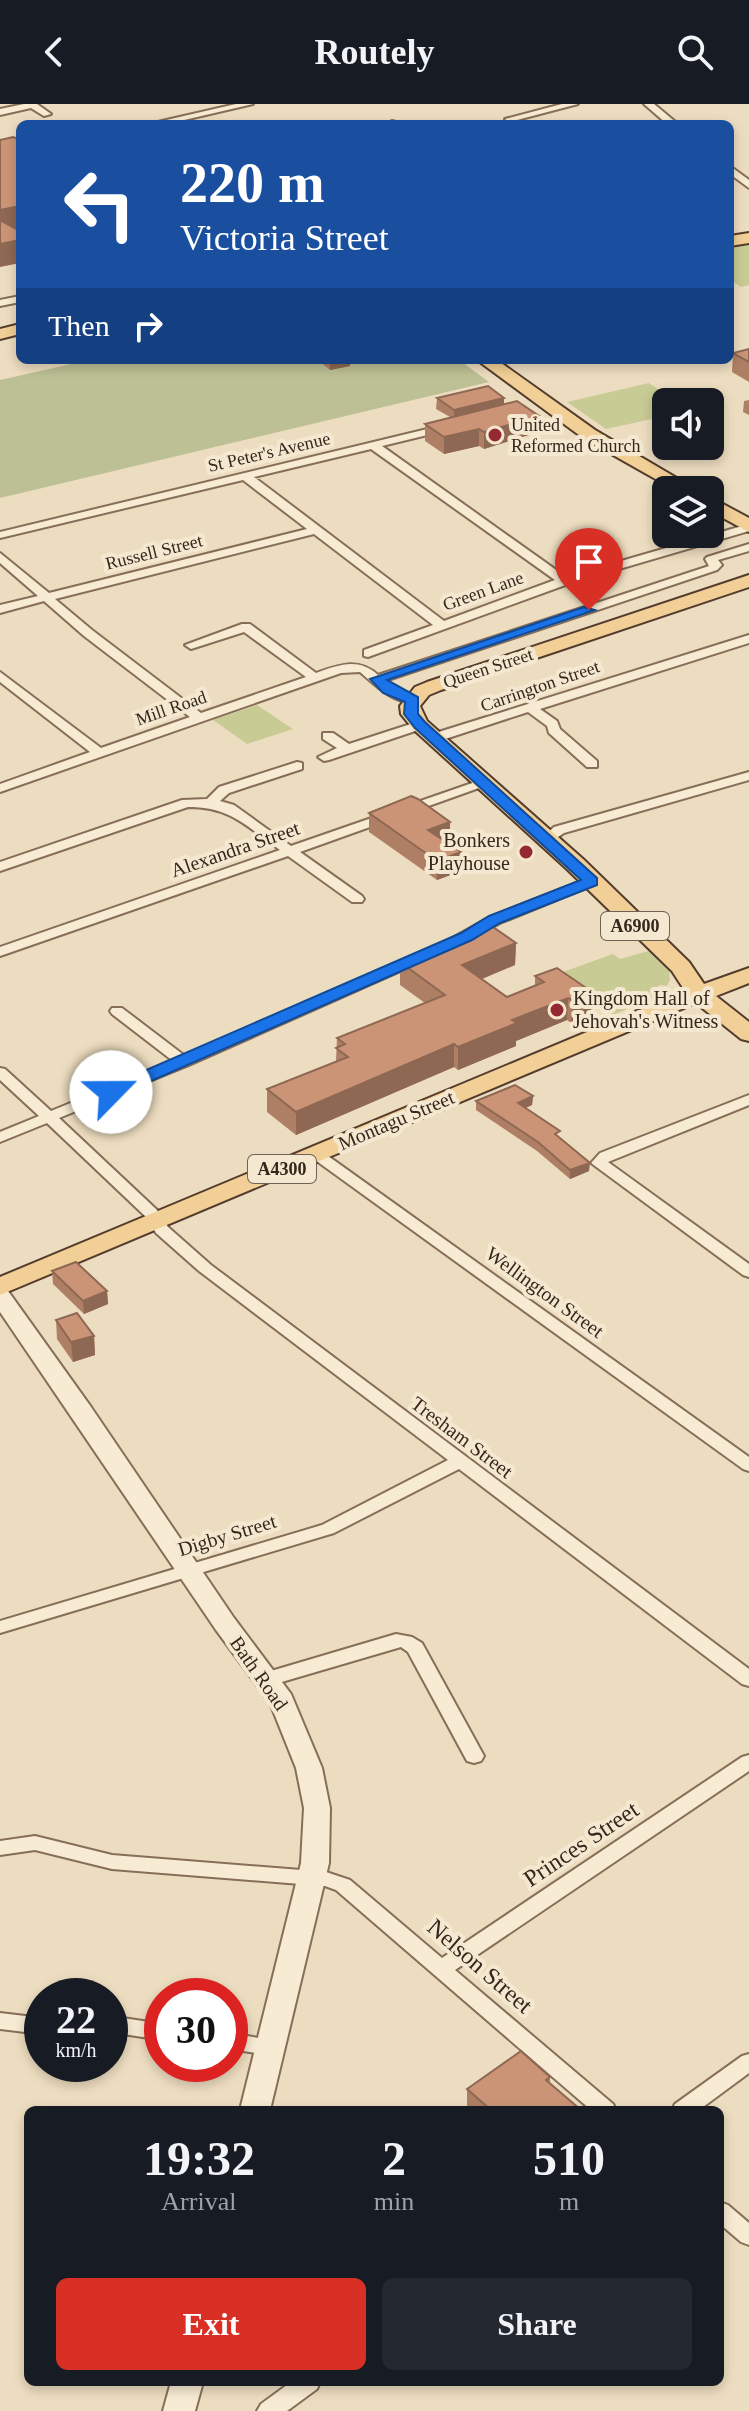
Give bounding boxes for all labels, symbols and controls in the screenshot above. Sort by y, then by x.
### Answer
icon: back [32,30,76,74]
icon: search [673,30,717,74]
text: Routely [315,32,435,72]
icon: left [48,152,152,256]
text: 220 m [180,152,325,214]
text: Victoria Street [180,218,389,258]
icon: right [126,304,170,348]
text: Then [48,309,110,342]
map controls [652,388,724,548]
button: sound [652,388,724,460]
place label: United Reformed Church [511,415,640,456]
marker: United Reformed Church [486,426,504,444]
street label: St Peter's Avenue [206,428,332,476]
button: layers [652,476,724,548]
pin [555,528,623,610]
street label: Russell Street [103,530,205,574]
icon: arrive [567,540,611,584]
street label: Green Lane [440,567,526,615]
street label: Queen Street [440,644,536,692]
street label: Carrington Street [478,656,602,716]
street label: Mill Road [133,687,209,729]
street label: Alexandra Street [168,816,303,881]
place label: Bonkers Playhouse [428,829,510,875]
marker: Bonkers Playhouse [517,843,535,861]
road number: A6900 [601,912,669,940]
place label: Kingdom Hall of Jehovah's Witness [573,987,718,1032]
marker: Kingdom Hall of Jehovah's Witness [548,1001,566,1019]
position arrow [69,1050,153,1134]
street label: Montagu Street [335,1086,458,1155]
road number: A4300 [248,1155,316,1183]
street label: Wellington Street [481,1242,608,1343]
street label: Tresham Street [407,1392,517,1482]
street label: Digby Street [175,1509,280,1561]
street label: Bath Road [226,1632,292,1714]
street label: Princes Street [519,1796,644,1892]
street label: Nelson Street [422,1914,538,2019]
speed limit sign: 30 [144,1978,248,2082]
text: 22 [56,1997,96,2042]
text: km/h [55,2039,97,2061]
text: 19:32 [143,2132,255,2185]
text: 2 [382,2132,406,2185]
text: 510 [533,2132,605,2185]
text: Arrival [161,2187,236,2216]
text: min [374,2187,414,2216]
text: m [559,2187,579,2216]
button: Exit [56,2278,366,2370]
button: Share [382,2278,692,2370]

